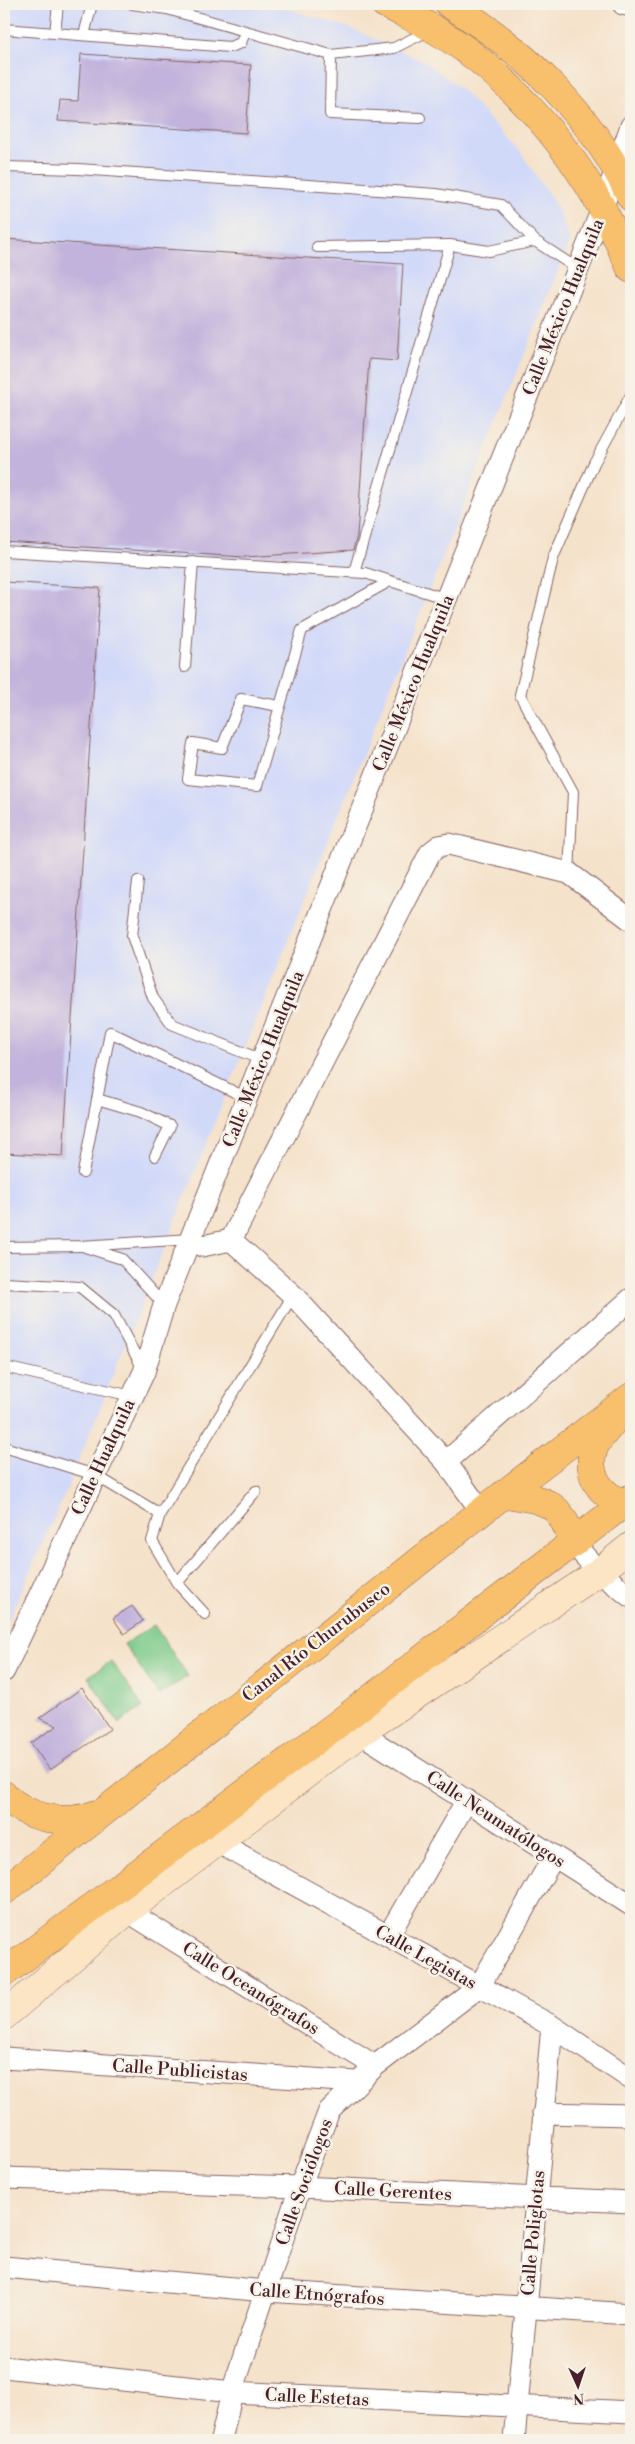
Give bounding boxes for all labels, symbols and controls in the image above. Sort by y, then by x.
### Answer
street label: Calle México Hualquila [517,215,610,399]
street label: Calle México Hualquila [367,591,460,775]
street label: Calle México Hualquila [217,967,310,1151]
street label: Calle Hualquila [66,1395,141,1519]
street label: Canal Río Churubusco [237,1577,395,1708]
street label: Calle Neumatólogos [422,1766,570,1873]
street label: Calle Legistas [371,1920,481,1995]
street label: Calle Oceanógrafos [178,1937,324,2040]
street label: Calle Publicistas [111,2054,249,2087]
street label: Calle Sociólogos [271,2116,338,2249]
street label: Calle Poliglotas [517,2169,550,2297]
street label: Calle Gerentes [333,2177,453,2206]
street label: Calle Etnógrafos [249,2278,385,2311]
north arrow [552,2362,602,2412]
street label: Calle Estetas [264,2383,370,2412]
text: N [573,2389,585,2407]

